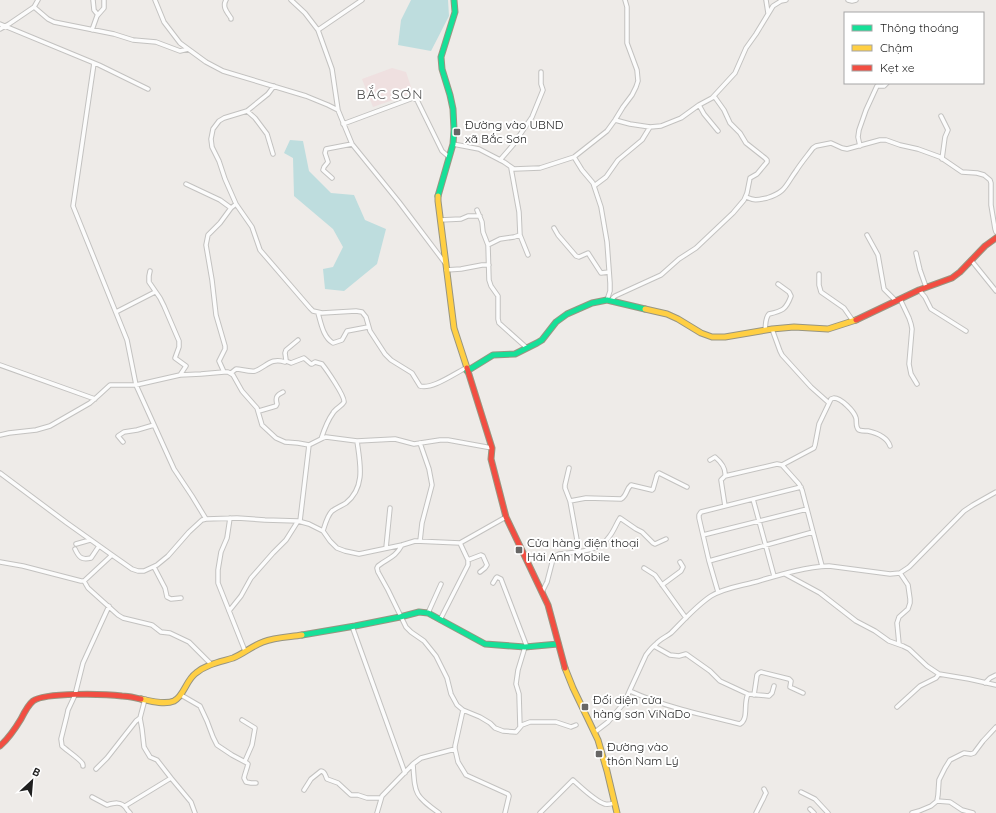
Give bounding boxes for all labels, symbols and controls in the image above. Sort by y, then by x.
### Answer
legend [844,12,984,84]
text: Thông thoáng [880,20,959,35]
text: Chậm [880,40,913,55]
text: Kẹt xe [880,60,915,75]
district label: BẮC SƠN [357,85,423,103]
place label: Đường vào UBND xã Bắc Sơn [465,117,564,146]
marker: Đường vào UBND xã Bắc Sơn [452,127,462,137]
place label: Cửa hàng điện thoại Hải Anh Mobile [527,535,639,564]
marker: Cửa hàng điện thoại Hải Anh Mobile [514,545,524,555]
place label: Đối diện cửa hàng sơn ViNaDo [593,692,690,721]
marker: Đối diện cửa hàng sơn ViNaDo [580,702,590,712]
place label: Đường vào thôn Nam Lý [607,739,679,768]
marker: Đường vào thôn Nam Lý [594,749,604,759]
north arrow [12,761,52,801]
text: B [30,764,43,780]

